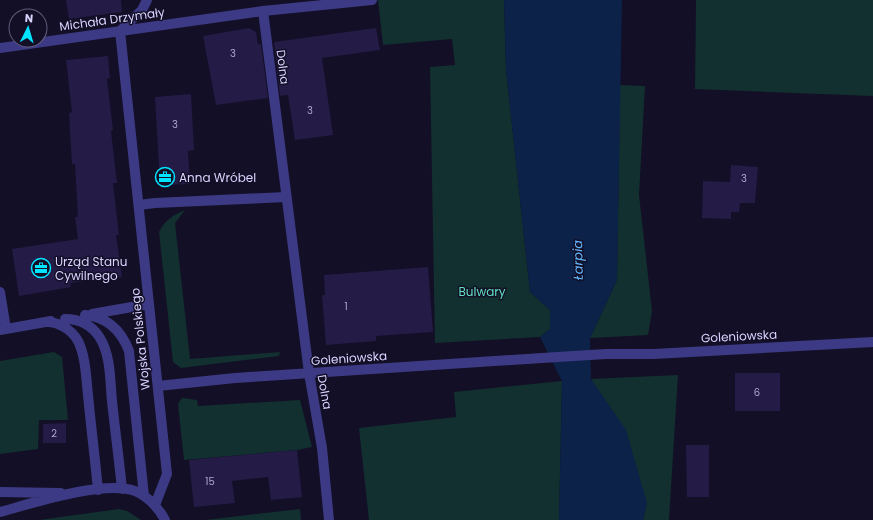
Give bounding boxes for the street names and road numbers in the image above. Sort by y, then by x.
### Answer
street label: Michała Drzymały [58,3,166,35]
street label: Dolna [272,49,294,85]
street label: Wojska Polskiego [126,287,154,391]
street label: Goleniowska [701,326,777,346]
street label: Goleniowska [310,347,388,369]
street label: Dolna [314,373,336,411]

